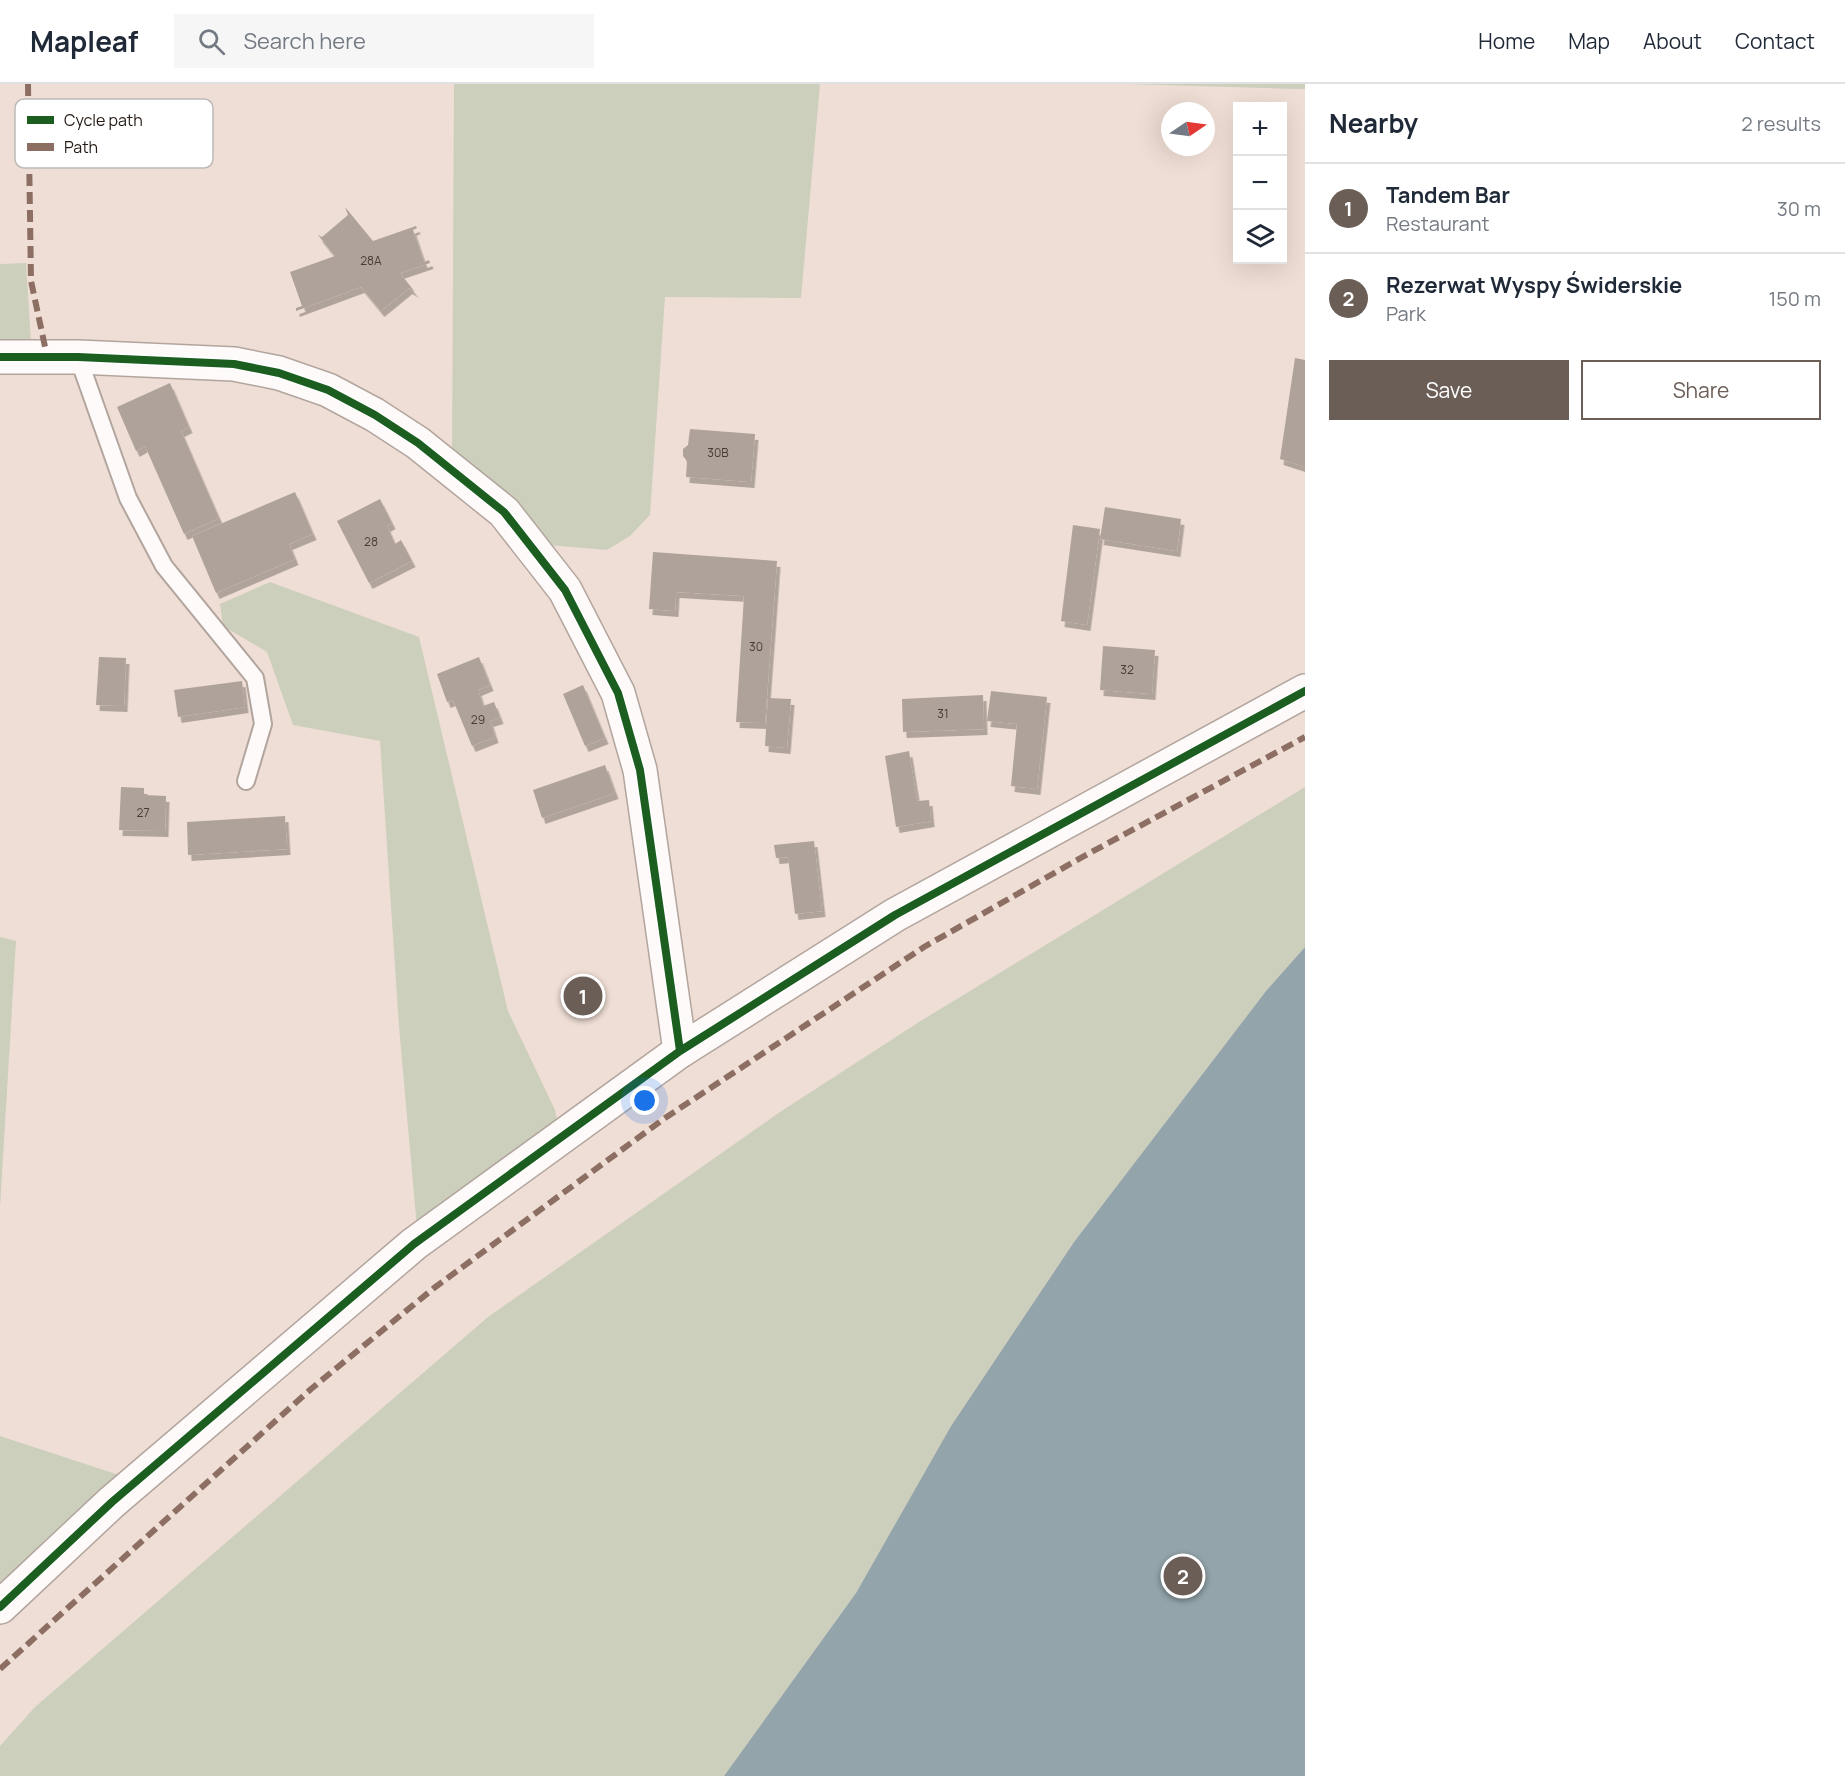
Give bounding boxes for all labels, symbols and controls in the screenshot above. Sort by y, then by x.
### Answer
search box [174,14,594,68]
text: Mapleaf [30,22,138,60]
icon: search [195,25,228,58]
text: Search here [243,26,366,56]
text: Home [1478,27,1535,55]
text: Map [1568,27,1610,55]
text: About [1643,27,1702,55]
text: Contact [1735,27,1815,55]
legend [15,99,213,168]
north arrow [1161,102,1215,156]
map controls [1233,102,1287,264]
button: + [1233,102,1287,156]
text: Nearby [1329,105,1418,141]
text: Cycle path [64,109,143,131]
text: 2 results [1741,110,1821,137]
text: Path [64,136,98,158]
button: − [1233,156,1287,210]
text: Tandem Bar [1386,180,1510,210]
text: 1 [1344,195,1353,222]
text: 30 m [1777,195,1821,222]
button: layers [1233,210,1287,264]
text: Restaurant [1386,210,1490,237]
house number: 28A [360,252,382,269]
text: Rezerwat Wyspy Świderskie [1386,270,1682,300]
text: 2 [1343,285,1354,312]
text: 150 m [1768,285,1821,312]
text: Park [1386,300,1426,327]
button: Save [1329,360,1569,420]
button: Share [1581,360,1821,420]
house number: 30B [707,444,729,461]
house number: 28 [364,533,378,550]
house number: 30 [749,638,763,655]
house number: 32 [1120,661,1134,678]
house number: 31 [937,705,949,722]
house number: 29 [471,711,485,728]
house number: 27 [137,804,149,821]
pin: 1 [564,974,602,1018]
your location [630,1086,659,1115]
pin: 2 [1164,1554,1202,1598]

